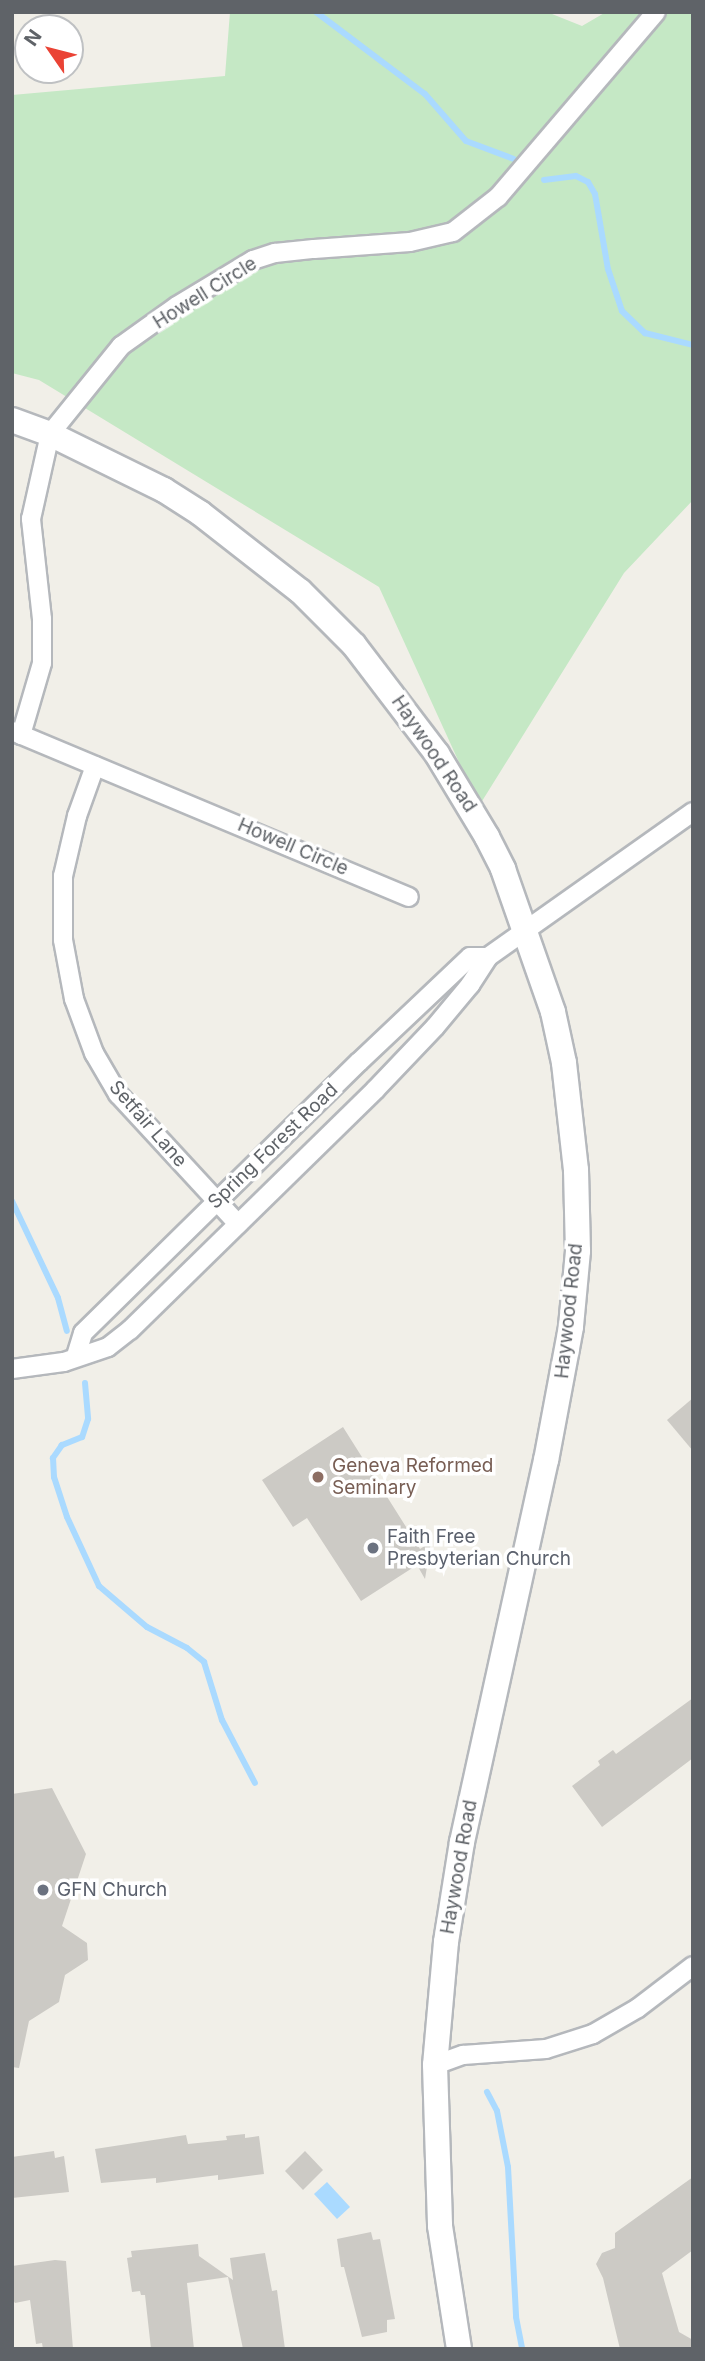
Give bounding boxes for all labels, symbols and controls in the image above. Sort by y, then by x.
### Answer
north arrow [14,14,84,84]
text: N [19,25,47,50]
street label: Howell Circle [149,252,261,334]
street label: Haywood Road [387,691,481,817]
street label: Howell Circle [234,813,352,881]
street label: Setfair Lane [104,1076,192,1172]
street label: Spring Forest Road [203,1078,343,1214]
street label: Haywood Road [551,1242,587,1380]
place label: Geneva Reformed Seminary [332,1455,493,1499]
marker: Geneva Reformed Seminary [310,1469,326,1485]
place label: Faith Free Presbyterian Church [387,1526,571,1570]
marker: Faith Free Presbyterian Church [365,1540,381,1556]
street label: Haywood Road [436,1798,482,1936]
place label: GFN Church [57,1879,167,1901]
marker: GFN Church [35,1882,51,1898]

